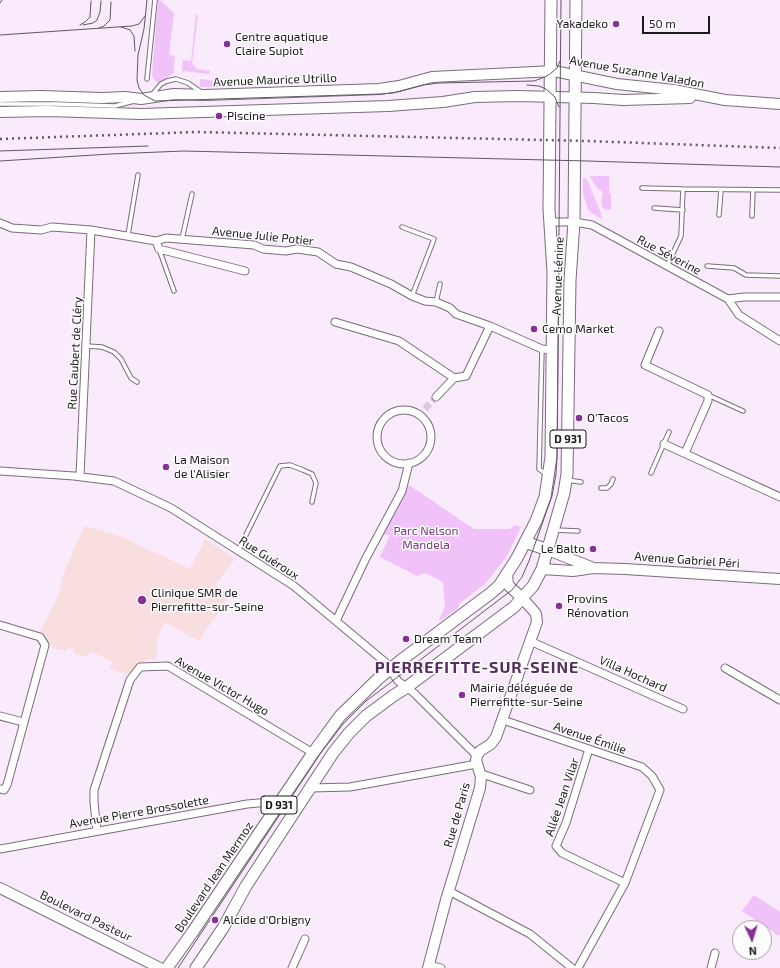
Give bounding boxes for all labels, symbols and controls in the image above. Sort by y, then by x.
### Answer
scale bar [644,8,712,34]
text: 50 m [649,16,676,30]
place label: Yakadeko [556,17,608,31]
marker: Yakadeko [611,19,621,29]
place label: Centre aquatique Claire Supiot [235,30,328,58]
marker: Centre aquatique Claire Supiot [222,39,232,49]
street label: Avenue Suzanne Valadon [568,53,706,91]
street label: Avenue Maurice Utrillo [213,71,337,89]
place label: Piscine [227,109,265,123]
marker: Piscine [214,111,224,121]
street label: Avenue Julie Potier [211,224,315,248]
street label: Rue Séverine [635,232,703,278]
street label: Avenue Lénine [549,236,567,316]
street label: Rue Caubert de Cléry [65,296,85,410]
place label: Cemo Market [542,322,614,336]
marker: Cemo Market [529,324,539,334]
place label: O'Tacos [587,411,629,425]
marker: O'Tacos [574,413,584,423]
road number: D 931 [550,430,586,448]
place label: La Maison de l'Alisier [174,453,230,481]
marker: La Maison de l'Alisier [161,462,171,472]
park label: Parc Nelson Mandela [393,524,459,552]
street label: Rue Guéroux [236,533,302,583]
place label: Le Balto [541,542,585,556]
marker: Le Balto [588,544,598,554]
street label: Avenue Gabriel Péri [634,549,740,571]
place label: Clinique SMR de Pierrefitte-sur-Seine [151,586,264,614]
place label: Provins Rénovation [567,592,629,620]
marker: Clinique SMR de Pierrefitte-sur-Seine [136,594,148,606]
marker: Provins Rénovation [554,601,564,611]
place label: Dream Team [414,632,482,646]
marker: Dream Team [401,634,411,644]
street label: Avenue Victor Hugo [172,653,272,719]
street label: Villa Hochard [597,653,669,695]
district label: PIERREFITTE-SUR-SEINE [375,658,579,678]
place label: Mairie déléguée de Pierrefitte-sur-Seine [470,681,583,709]
marker: Mairie déléguée de Pierrefitte-sur-Seine [457,690,467,700]
street label: Avenue Émilie [552,719,628,757]
street label: Allée Jean Vilar [542,756,582,838]
street label: Rue de Paris [441,781,473,849]
street label: Avenue Pierre Brossolette [68,793,210,831]
road number: D 931 [261,796,297,814]
street label: Boulevard Jean Mermoz [172,819,256,935]
street label: Boulevard Pasteur [38,887,134,945]
place label: Alcide d'Orbigny [223,913,311,927]
marker: Alcide d'Orbigny [210,915,220,925]
north arrow [732,920,772,960]
text: N [748,945,757,958]

